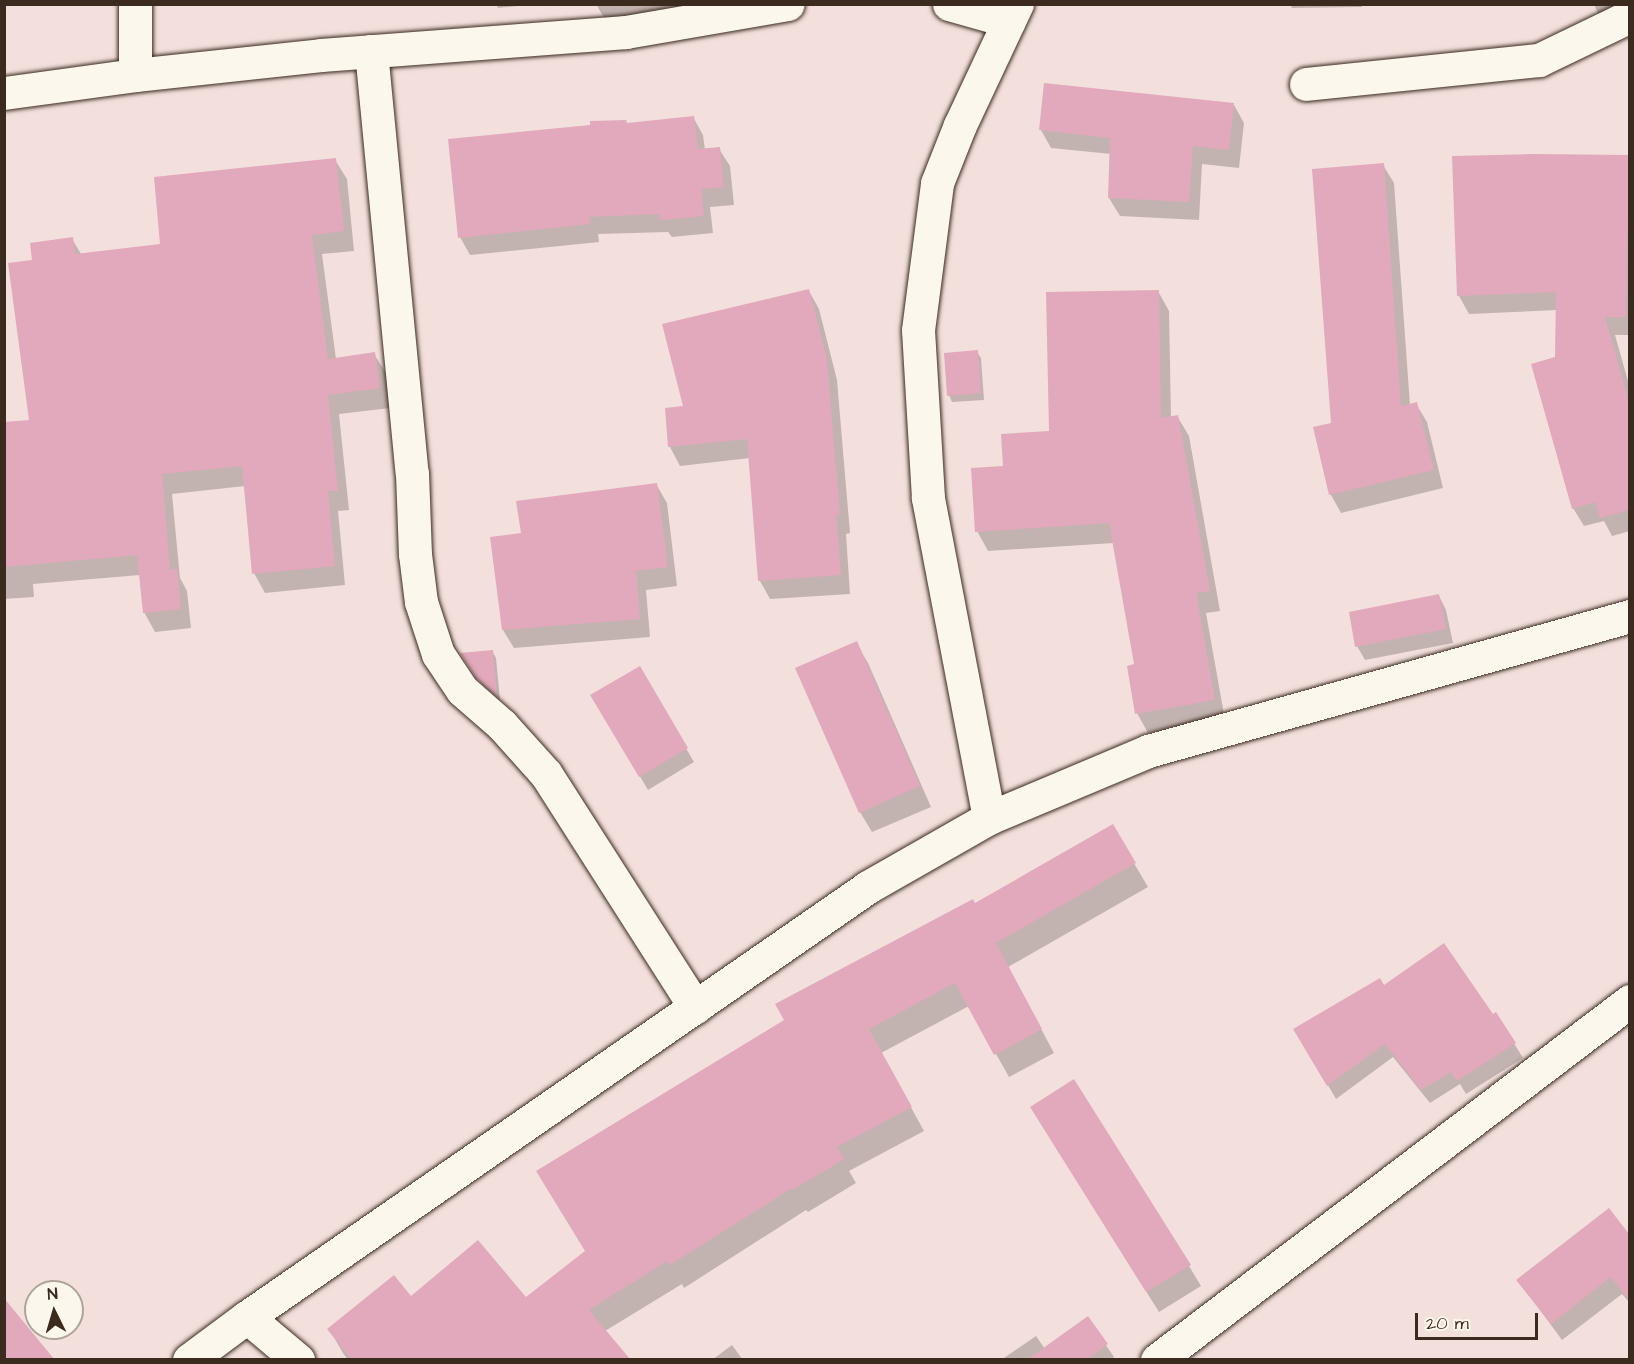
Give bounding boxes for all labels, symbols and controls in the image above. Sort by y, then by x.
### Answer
north arrow [24,1280,84,1340]
text: N [47,1283,59,1305]
scale bar [1418,1301,1541,1339]
text: 20 m [1426,1311,1469,1336]

